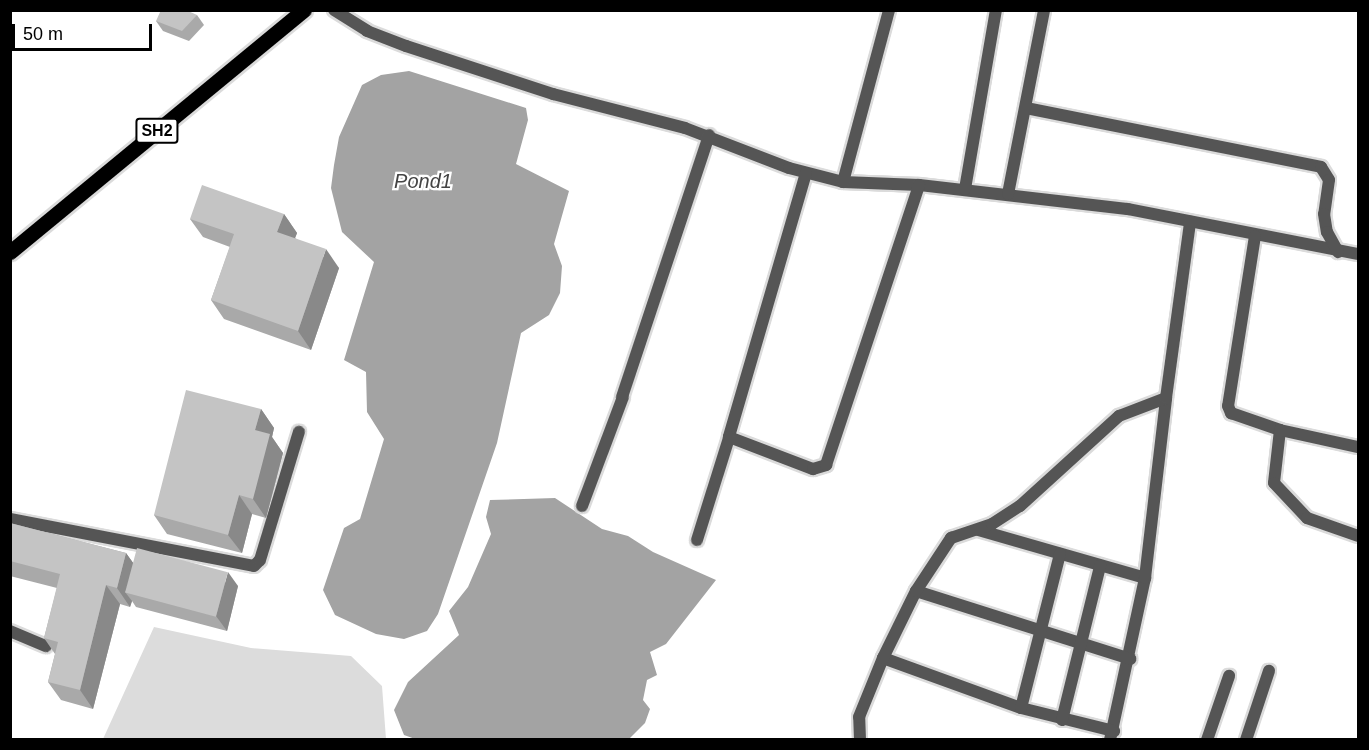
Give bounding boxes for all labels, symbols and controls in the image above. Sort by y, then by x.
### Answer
scale bar [15,12,154,50]
text: 50 m [23,24,63,44]
road number: SH2 [134,118,180,144]
water label: Pond1 [394,169,452,193]

